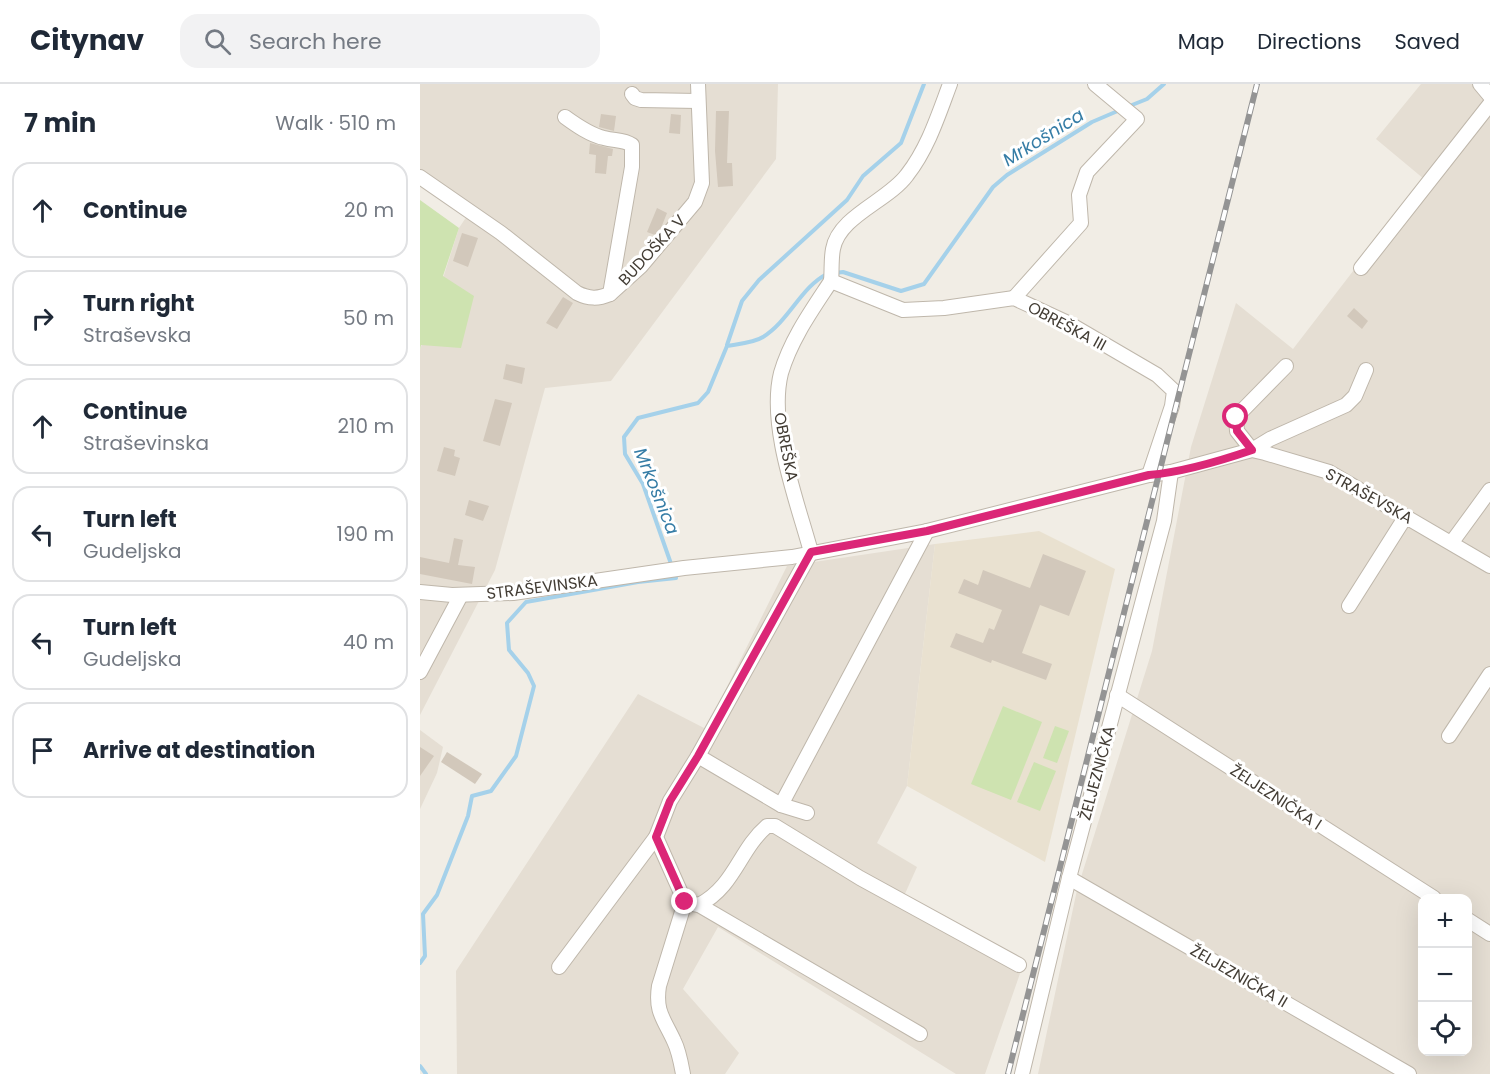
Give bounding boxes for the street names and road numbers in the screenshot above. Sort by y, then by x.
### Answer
street label: BUDOŠKA V [613,209,691,291]
street label: OBREŠKA III [1024,296,1110,356]
street label: OBREŠKA [768,410,804,484]
street label: STRAŠEVSKA [1321,462,1417,530]
street label: STRAŠEVINSKA [485,569,599,605]
street label: ŽELJEZNIČKA [1073,723,1121,823]
street label: ŽELJEZNIČKA I [1226,759,1326,835]
street label: ŽELJEZNIČKA II [1186,939,1292,1013]

